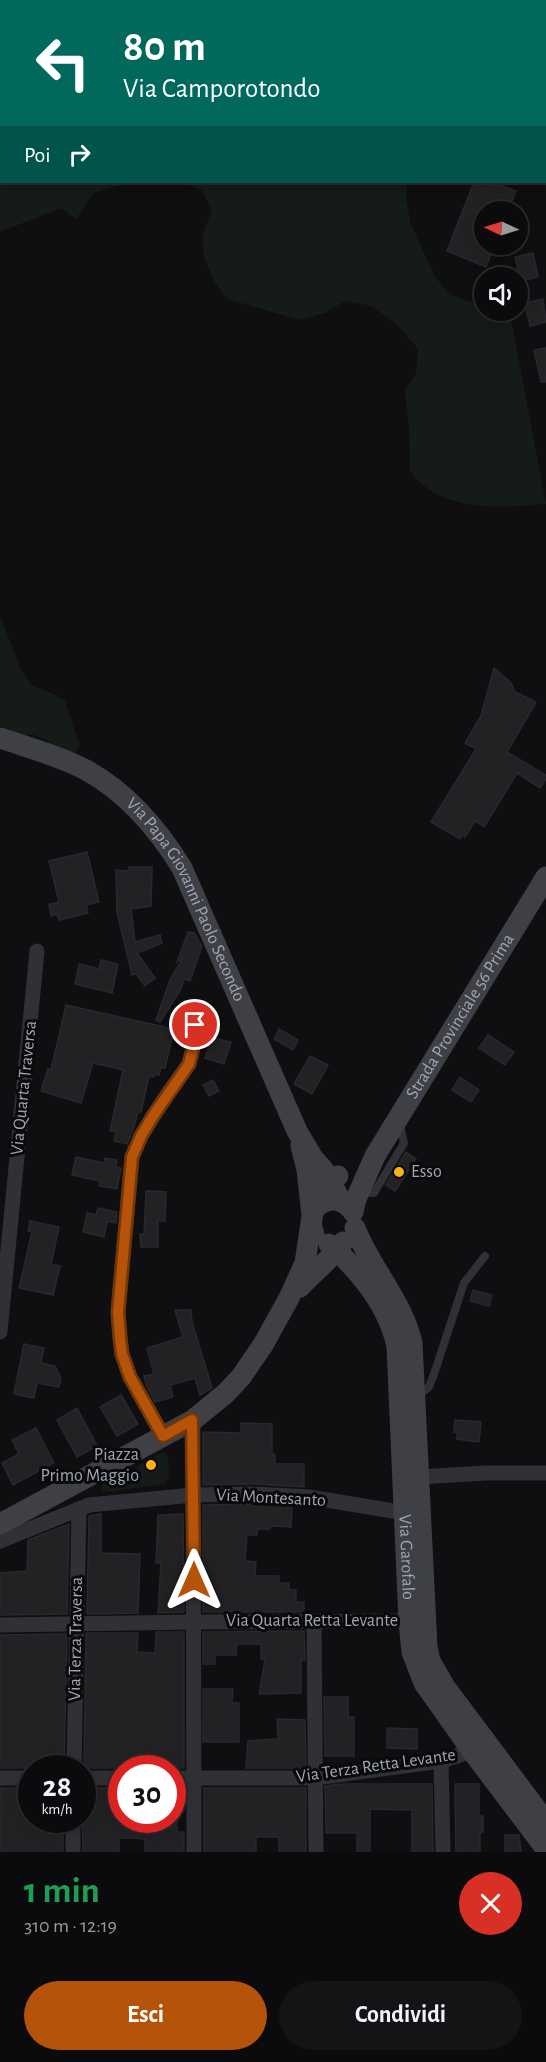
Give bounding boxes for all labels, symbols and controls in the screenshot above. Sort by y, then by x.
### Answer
icon: left [24,24,102,102]
text: 80 m [123,26,206,68]
text: Via Camporotondo [123,75,321,102]
icon: right [63,138,96,171]
text: Poi [24,144,51,166]
north arrow [474,201,528,255]
map controls [474,201,528,321]
button: sound [474,267,528,321]
street label: Via Papa Giovanni Paolo Secondo [123,795,248,1004]
street label: Strada Provinciale 56 Prima [403,931,518,1102]
pin [169,999,220,1050]
icon: arrive [178,1008,211,1041]
street label: Via Quarta Traversa [8,1020,40,1156]
place label: Esso [411,1163,442,1181]
marker: Esso [392,1165,406,1179]
place label: Piazza Primo Maggio [40,1446,139,1485]
marker: Piazza Primo Maggio [144,1458,158,1472]
street label: Via Montesanto [216,1486,326,1510]
street label: Via Garofalo [395,1514,417,1601]
position arrow [162,1548,226,1612]
street label: Via Terza Traversa [66,1577,86,1701]
street label: Via Quarta Retta Levante [226,1612,398,1630]
street label: Via Terza Retta Levante [295,1746,457,1786]
speed limit sign: 30 [108,1755,186,1833]
text: 28 [43,1772,71,1802]
text: km/h [42,1802,72,1817]
button: close [459,1872,522,1935]
text: 1 min [24,1873,100,1909]
text: 310 m · 12:19 [24,1916,117,1936]
button: Esci [24,1981,267,2050]
button: Condividi [279,1981,522,2050]

